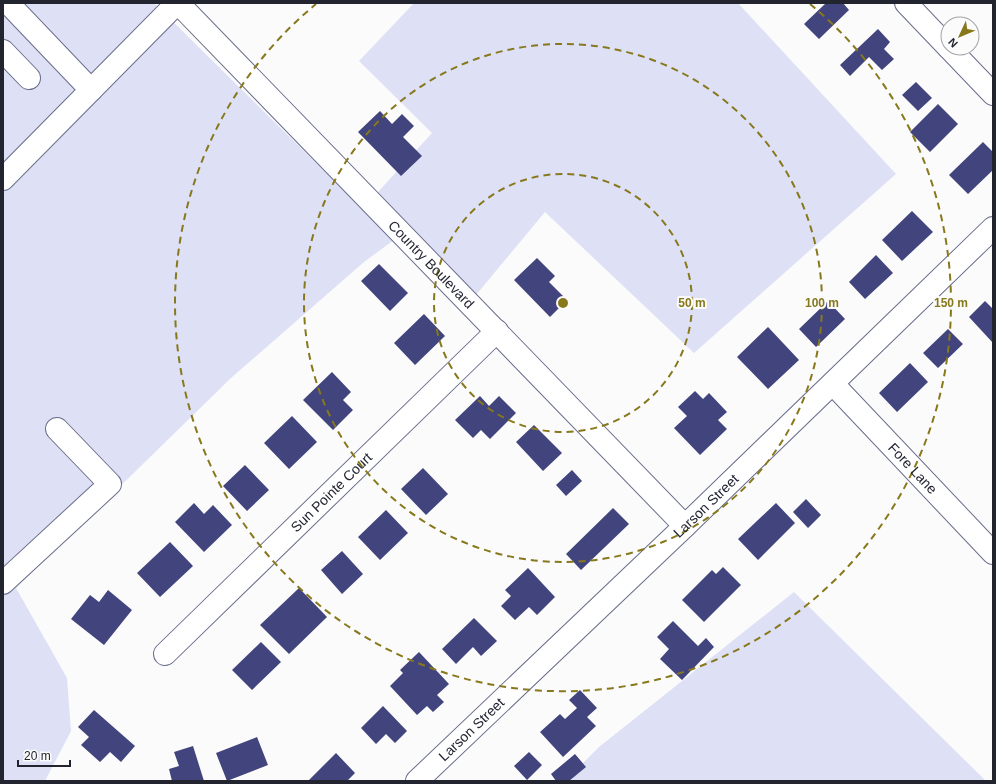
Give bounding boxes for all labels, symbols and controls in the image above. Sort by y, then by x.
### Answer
north arrow [940,16,980,56]
text: N [946,36,960,50]
street label: Country Boulevard [385,217,478,312]
centre of rings [556,296,570,310]
text: 50 m [678,296,706,310]
text: 100 m [805,296,839,310]
text: 150 m [934,296,968,310]
street label: Fore Lane [885,440,941,497]
street label: Sun Pointe Court [287,449,375,535]
street label: Larson Street [670,471,742,541]
street label: Larson Street [435,694,507,764]
scale bar [18,742,70,768]
text: 20 m [24,749,51,763]

